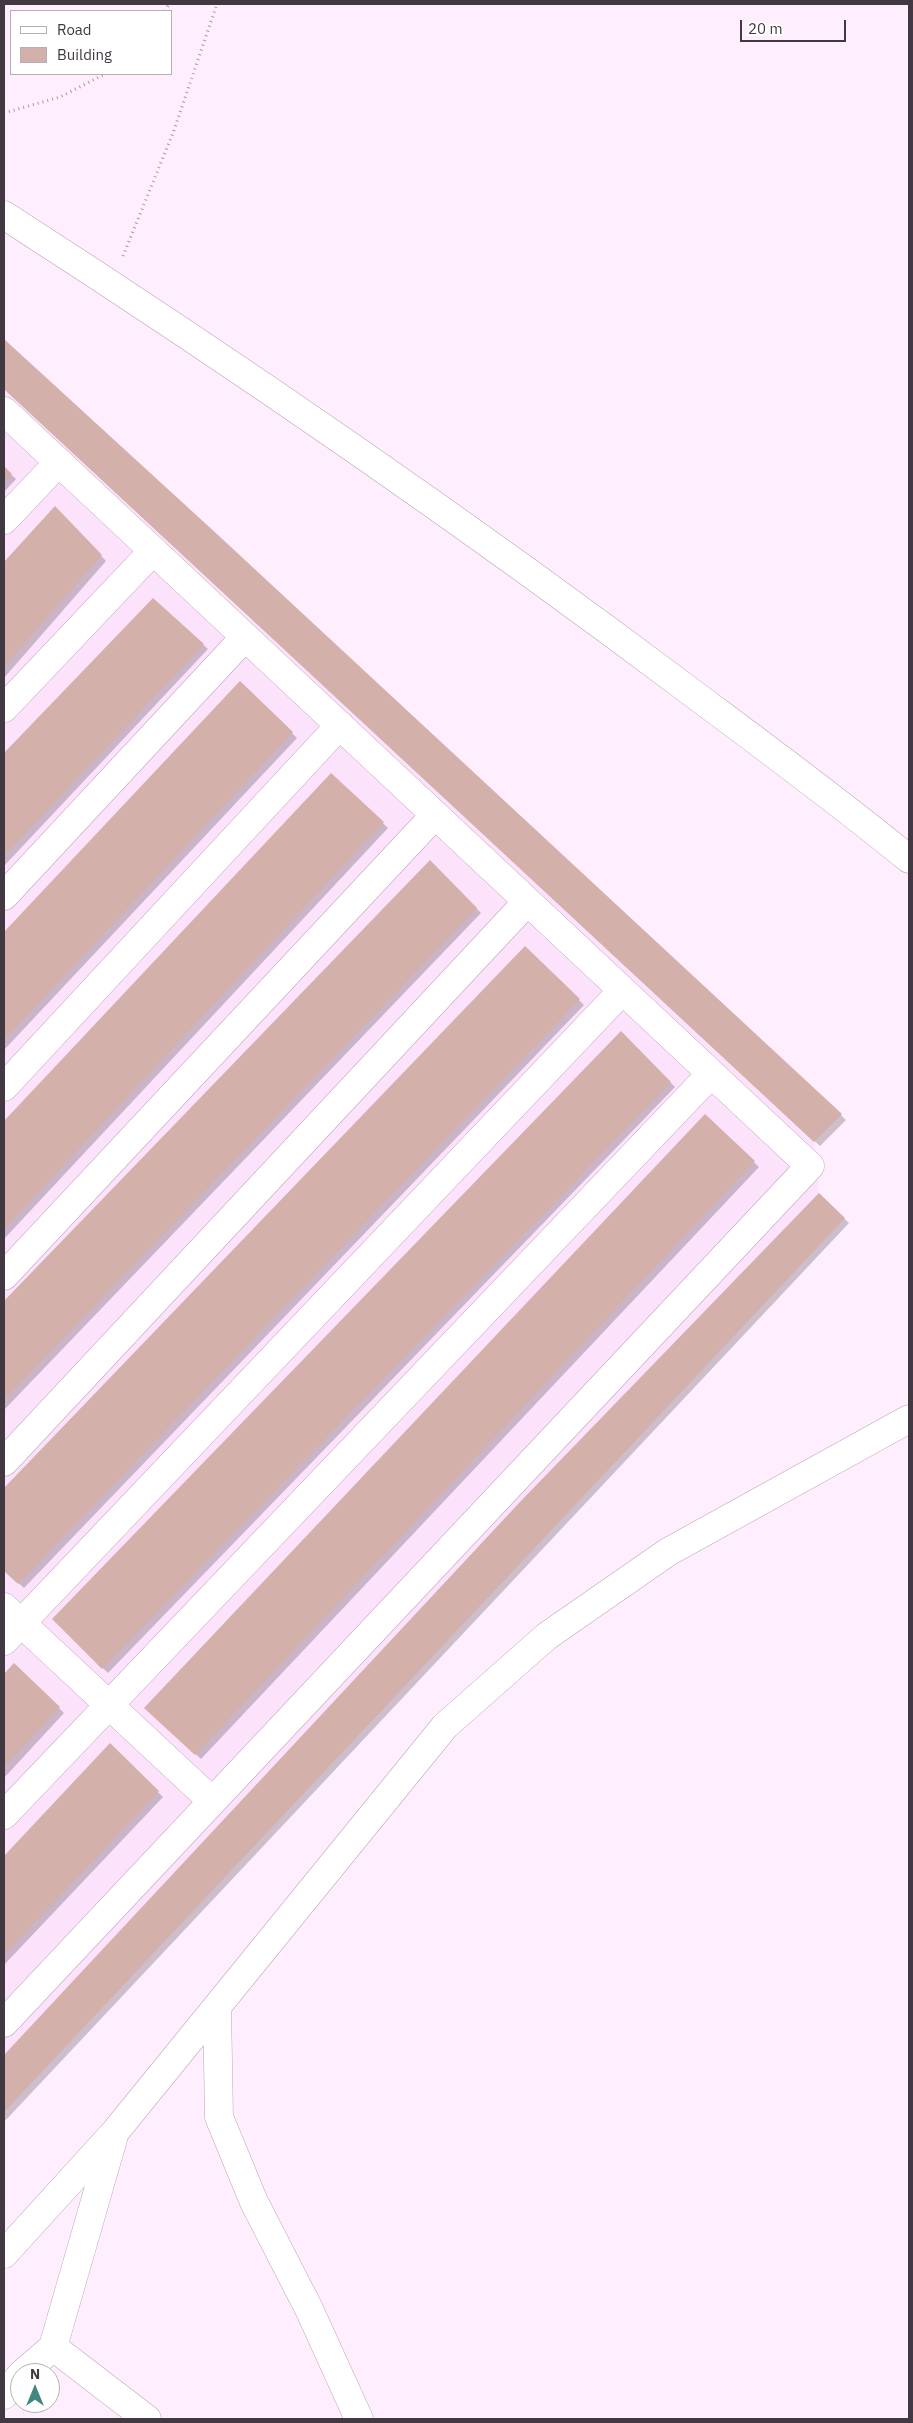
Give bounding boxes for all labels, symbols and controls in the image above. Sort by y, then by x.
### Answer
legend [10,10,172,75]
scale bar [743,10,849,42]
text: 20 m [748,19,783,38]
text: Road [57,20,92,39]
text: Building [57,45,112,64]
north arrow [10,2363,60,2413]
text: N [30,2365,40,2383]

